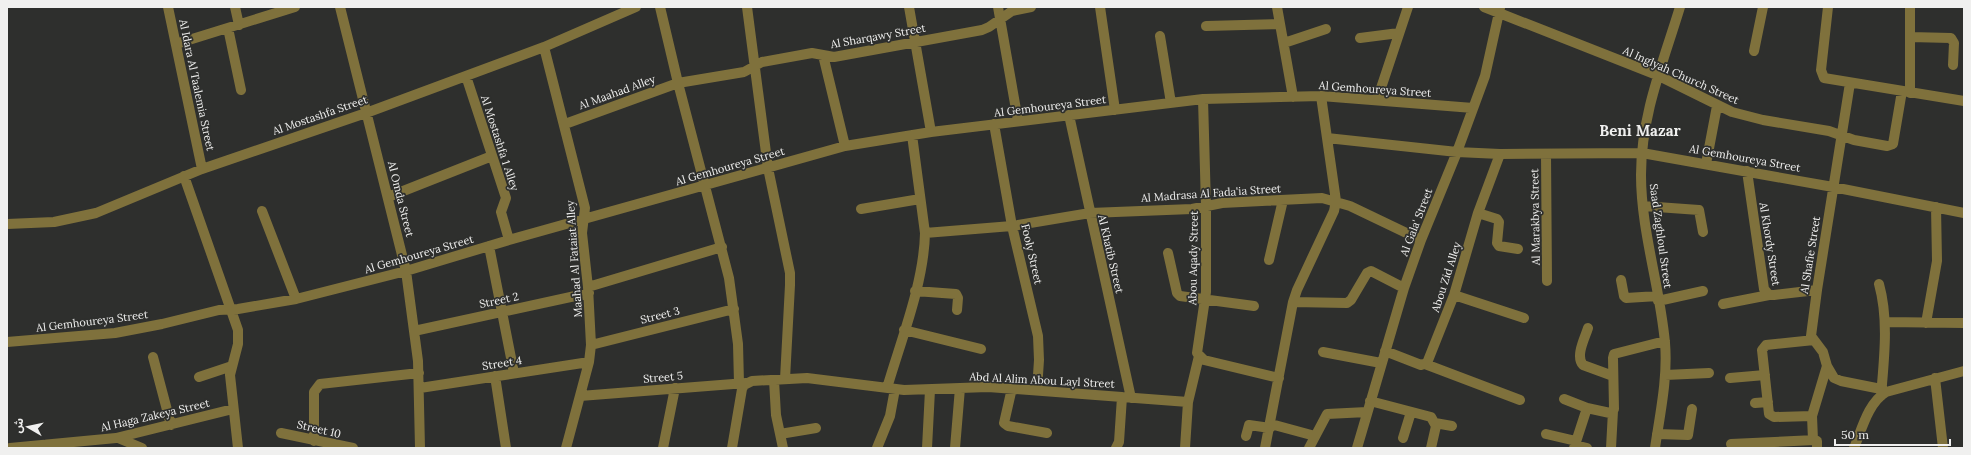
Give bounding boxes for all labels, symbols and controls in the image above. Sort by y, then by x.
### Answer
street label: Al Idara Al Taalemia Street [176,17,218,153]
street label: Al Sharqawy Street [828,21,927,51]
street label: Al Inglyah Church Street [1620,43,1742,107]
street label: Al Maahad Alley [576,72,657,113]
street label: Al Gemhoureya Street [1317,78,1432,100]
street label: Al Mostashfa Street [270,92,370,138]
street label: Al Mostashfa 1 Alley [478,92,522,193]
street label: Al Gemhoureya Street [992,92,1108,120]
district label: Beni Mazar [1599,121,1682,140]
street label: Al Gemhoureya Street [1687,141,1802,175]
street label: Al Gemhoureya Street [673,144,787,189]
street label: Al Omda Street [385,159,417,239]
street label: Al Marakbya Street [1527,168,1543,266]
street label: Al Madrasa Al Fada'ia Street [1139,181,1282,205]
street label: Saad Zaghloul Street [1647,183,1675,290]
street label: Al Gala' Street [1396,185,1436,259]
street label: Maahad Al Fataiat Alley [563,200,585,318]
street label: Al Khordy Street [1756,200,1784,287]
street label: Abou Aqady Street [1185,210,1201,306]
street label: Al Khatib Street [1095,212,1127,295]
street label: Al Shafie Street [1797,215,1823,296]
street label: Fooly Street [1018,222,1046,286]
street label: Al Gemhoureya Street [362,232,476,277]
street label: Abou Zid Alley [1428,240,1464,315]
street label: Street 2 [478,289,520,311]
street label: Street 3 [639,303,681,327]
street label: Al Gemhoureya Street [34,307,150,335]
street label: Street 4 [481,353,523,373]
street label: Street 5 [642,368,684,386]
street label: Abd Al Alim Abou Layl Street [968,369,1116,391]
street label: Al Haga Zakeya Street [98,395,212,435]
north arrow [8,407,48,447]
text: ش [10,417,26,434]
street label: Street 10 [296,417,343,441]
scale bar [1835,421,1950,447]
text: 50 m [1841,427,1869,442]

